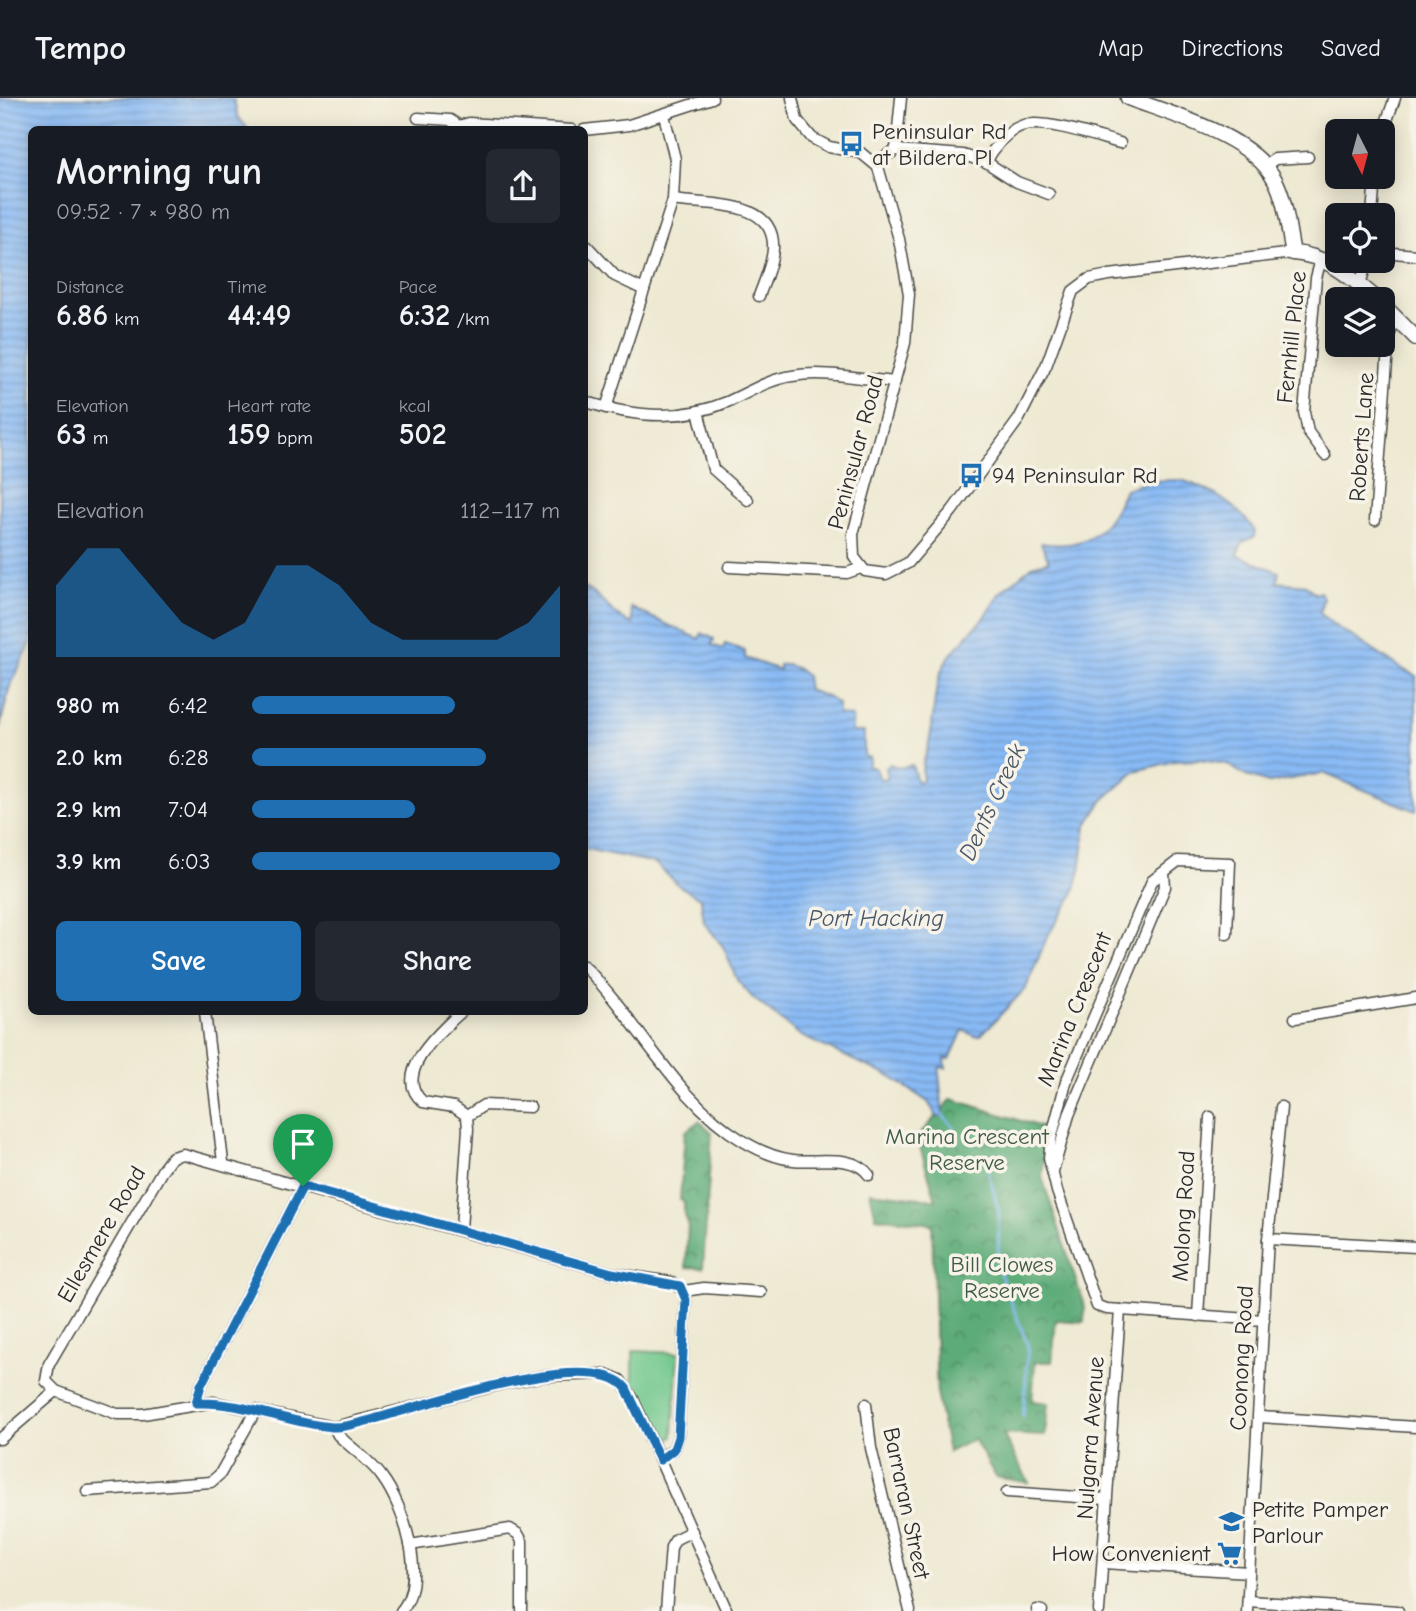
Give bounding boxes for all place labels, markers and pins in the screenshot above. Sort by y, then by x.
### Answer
place label: Peninsular Rd at Bildera Pl [872,118,1007,171]
bus stop icon: Peninsular Rd at Bildera Pl [838,130,866,158]
bus stop icon: 94 Peninsular Rd [958,461,986,489]
place label: 94 Peninsular Rd [992,462,1158,489]
pin [273,1114,333,1186]
place label: Petite Pamper Parlour [1252,1496,1389,1549]
school or university icon: Petite Pamper Parlour [1218,1508,1246,1536]
supermarket icon: How Convenient [1216,1539,1244,1567]
place label: How Convenient [1052,1540,1211,1567]

